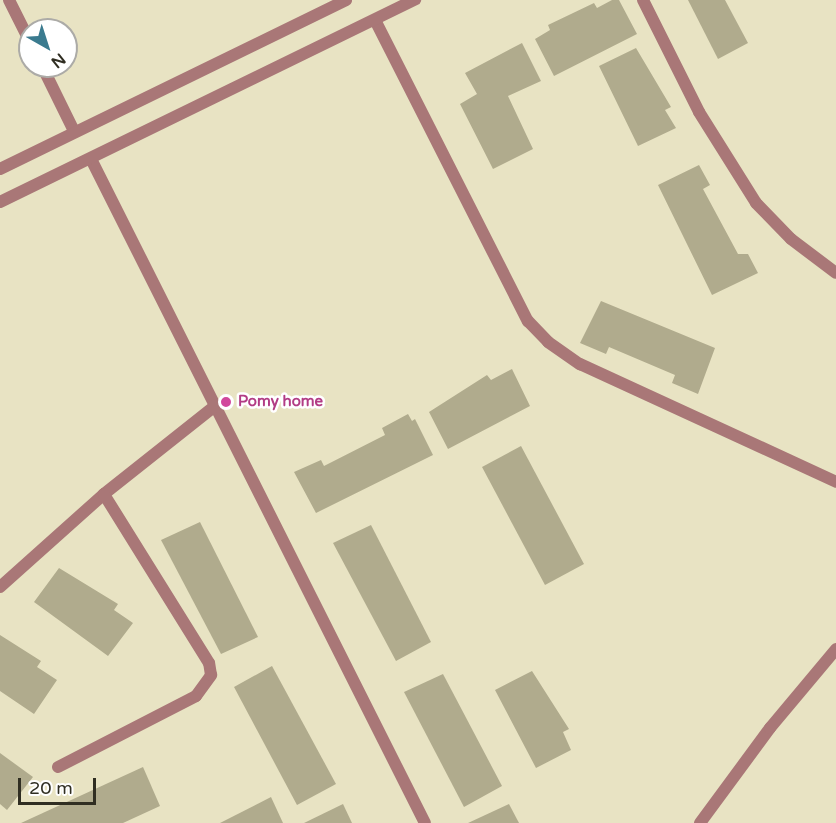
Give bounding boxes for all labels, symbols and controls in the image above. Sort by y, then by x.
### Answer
north arrow [18,18,78,78]
text: N [47,49,69,72]
place label: Pomy home [238,393,323,411]
marker: Pomy home [219,395,233,409]
scale bar [21,766,99,804]
text: 20 m [29,777,73,799]

